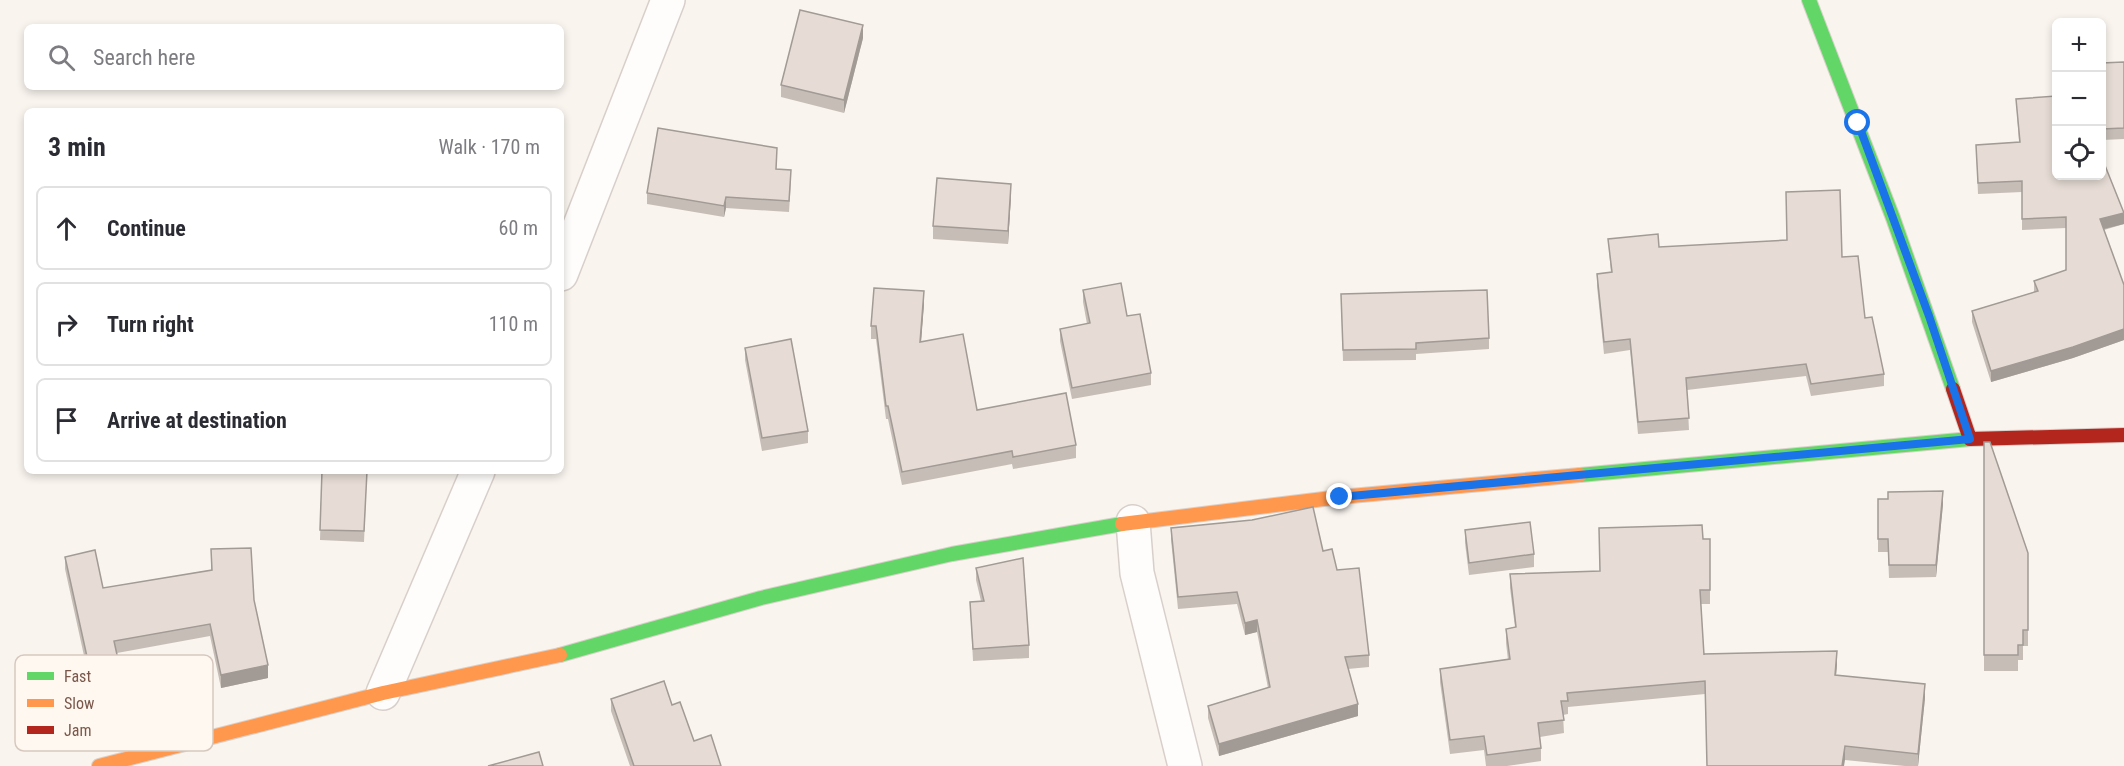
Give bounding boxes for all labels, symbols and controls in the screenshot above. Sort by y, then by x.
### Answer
map controls [2052,18,2106,180]
button: + [2052,18,2106,72]
search box [24,24,564,90]
icon: search [45,41,78,74]
text: Search here [93,45,195,70]
button: − [2052,72,2106,126]
route start [1844,109,1870,135]
button: locate [2052,126,2106,180]
text: 3 min [48,132,106,162]
text: Walk · 170 m [439,135,540,159]
icon: ahead [50,212,83,245]
text: Continue [107,216,186,241]
text: 60 m [499,216,538,240]
icon: right [50,308,83,341]
text: Turn right [107,312,194,337]
text: 110 m [489,312,538,336]
icon: arrive [50,404,83,437]
text: Arrive at destination [107,408,287,433]
route end [1326,483,1352,509]
legend [15,655,213,751]
text: Fast [64,667,91,686]
text: Slow [64,694,94,713]
text: Jam [64,721,91,740]

